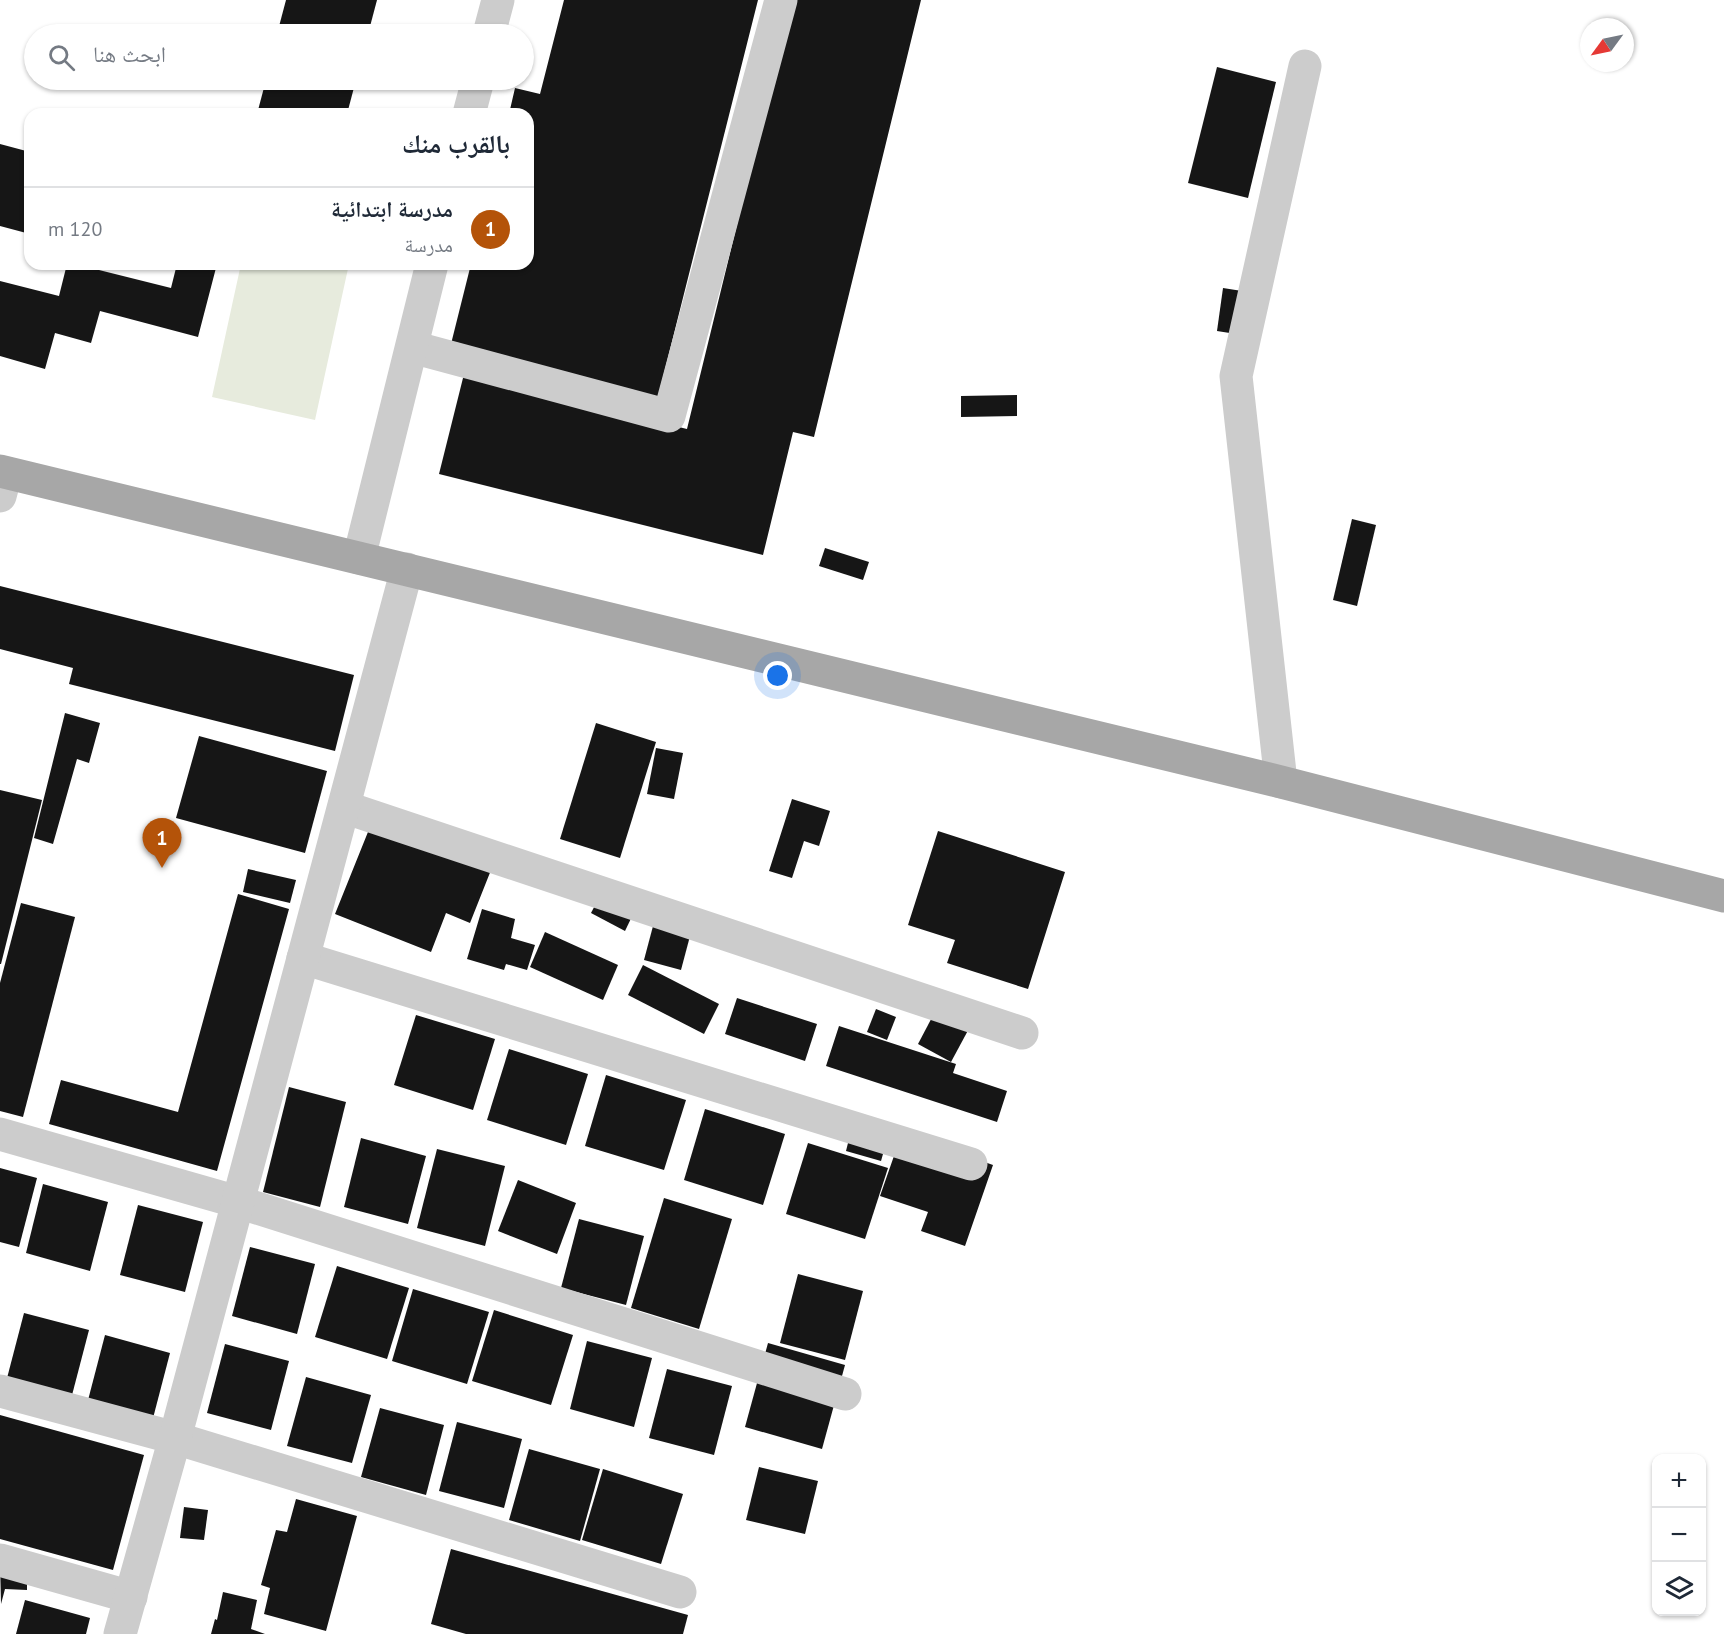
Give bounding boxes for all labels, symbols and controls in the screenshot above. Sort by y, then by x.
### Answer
north arrow [1580,18,1634,72]
search box [24,24,534,90]
text: ابحث هنا [93,40,166,68]
icon: search [45,41,78,74]
text: بالقرب منك [402,127,510,160]
text: مدرسة ابتدائية [331,195,453,223]
text: 120 m [48,216,102,242]
text: 1 [485,216,496,242]
text: مدرسة [404,232,453,258]
your location [763,661,792,690]
pin: 1 [142,818,182,868]
map controls [1652,1454,1706,1616]
button: + [1652,1454,1706,1508]
button: − [1652,1508,1706,1562]
button: layers [1652,1562,1706,1616]

